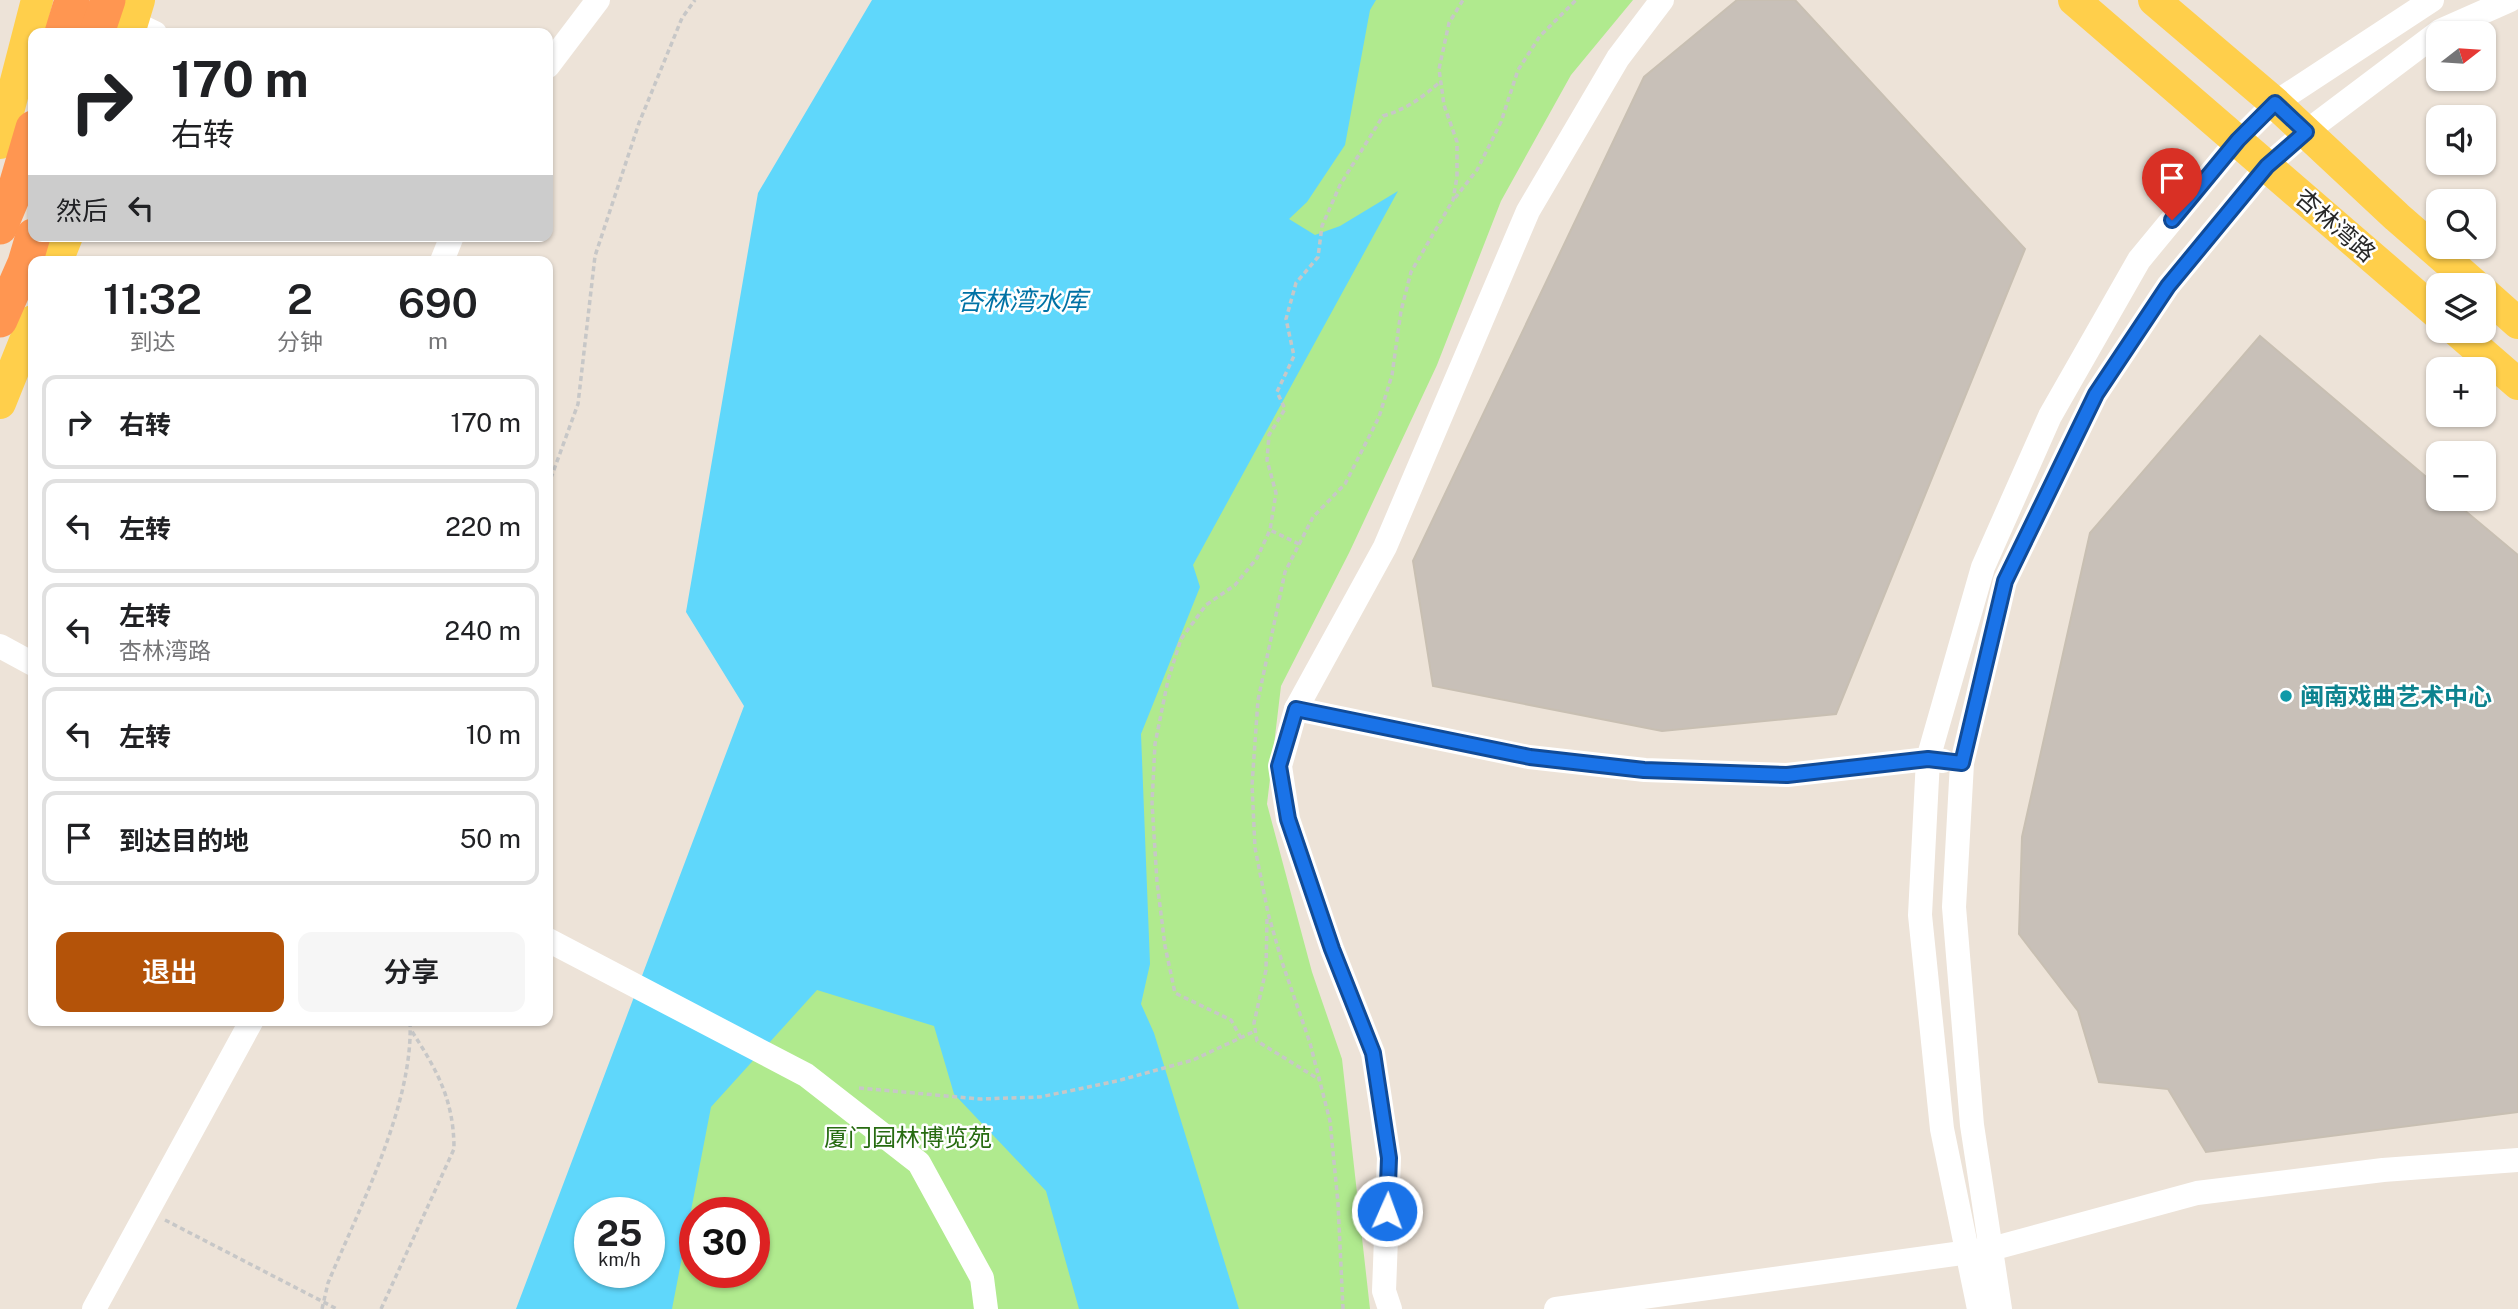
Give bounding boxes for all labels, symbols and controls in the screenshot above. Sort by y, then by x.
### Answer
north arrow [2426,21,2496,91]
map controls [2426,21,2496,511]
text: 170 m [171,50,309,108]
icon: right [56,56,147,147]
button: sound [2426,105,2496,175]
text: 右转 [171,116,235,153]
pin [2142,148,2202,220]
icon: arrive [2153,159,2191,197]
street label: 杏林湾路 [2291,183,2381,267]
icon: left [122,189,160,227]
button: search [2426,189,2496,259]
text: 然后 [56,195,108,226]
button: layers [2426,273,2496,343]
text: 11:32 [103,274,202,323]
text: 2 [287,274,313,323]
text: 690 [398,278,478,327]
water label: 杏林湾水库 [957,285,1091,316]
text: m [428,327,448,354]
text: 到达 [129,328,175,355]
text: 分钟 [277,328,323,355]
button: + [2426,357,2496,427]
icon: right [60,403,98,441]
text: 170 m [451,407,521,438]
text: 右转 [119,409,171,440]
button: − [2426,441,2496,511]
icon: left [60,507,98,545]
text: 220 m [445,511,521,542]
text: 左转 [119,513,171,544]
text: 左转 [119,600,171,631]
icon: left [60,611,98,649]
text: 240 m [444,615,521,646]
text: 杏林湾路 [119,637,211,664]
place label: 闽南戏曲艺术中心 [2300,682,2492,710]
marker: 闽南戏曲艺术中心 [2278,688,2294,704]
icon: left [60,715,98,753]
text: 10 m [466,719,521,750]
text: 左转 [119,721,171,752]
icon: arrive [60,819,98,857]
text: 50 m [460,823,521,854]
text: 到达目的地 [119,825,249,856]
button: 退出 [56,932,284,1012]
button: 分享 [298,932,525,1012]
park label: 厦门园林博览苑 [824,1123,992,1151]
position arrow [1350,1174,1424,1248]
speed limit sign: 30 [679,1197,770,1288]
text: 25 [597,1213,642,1254]
text: km/h [598,1249,641,1270]

